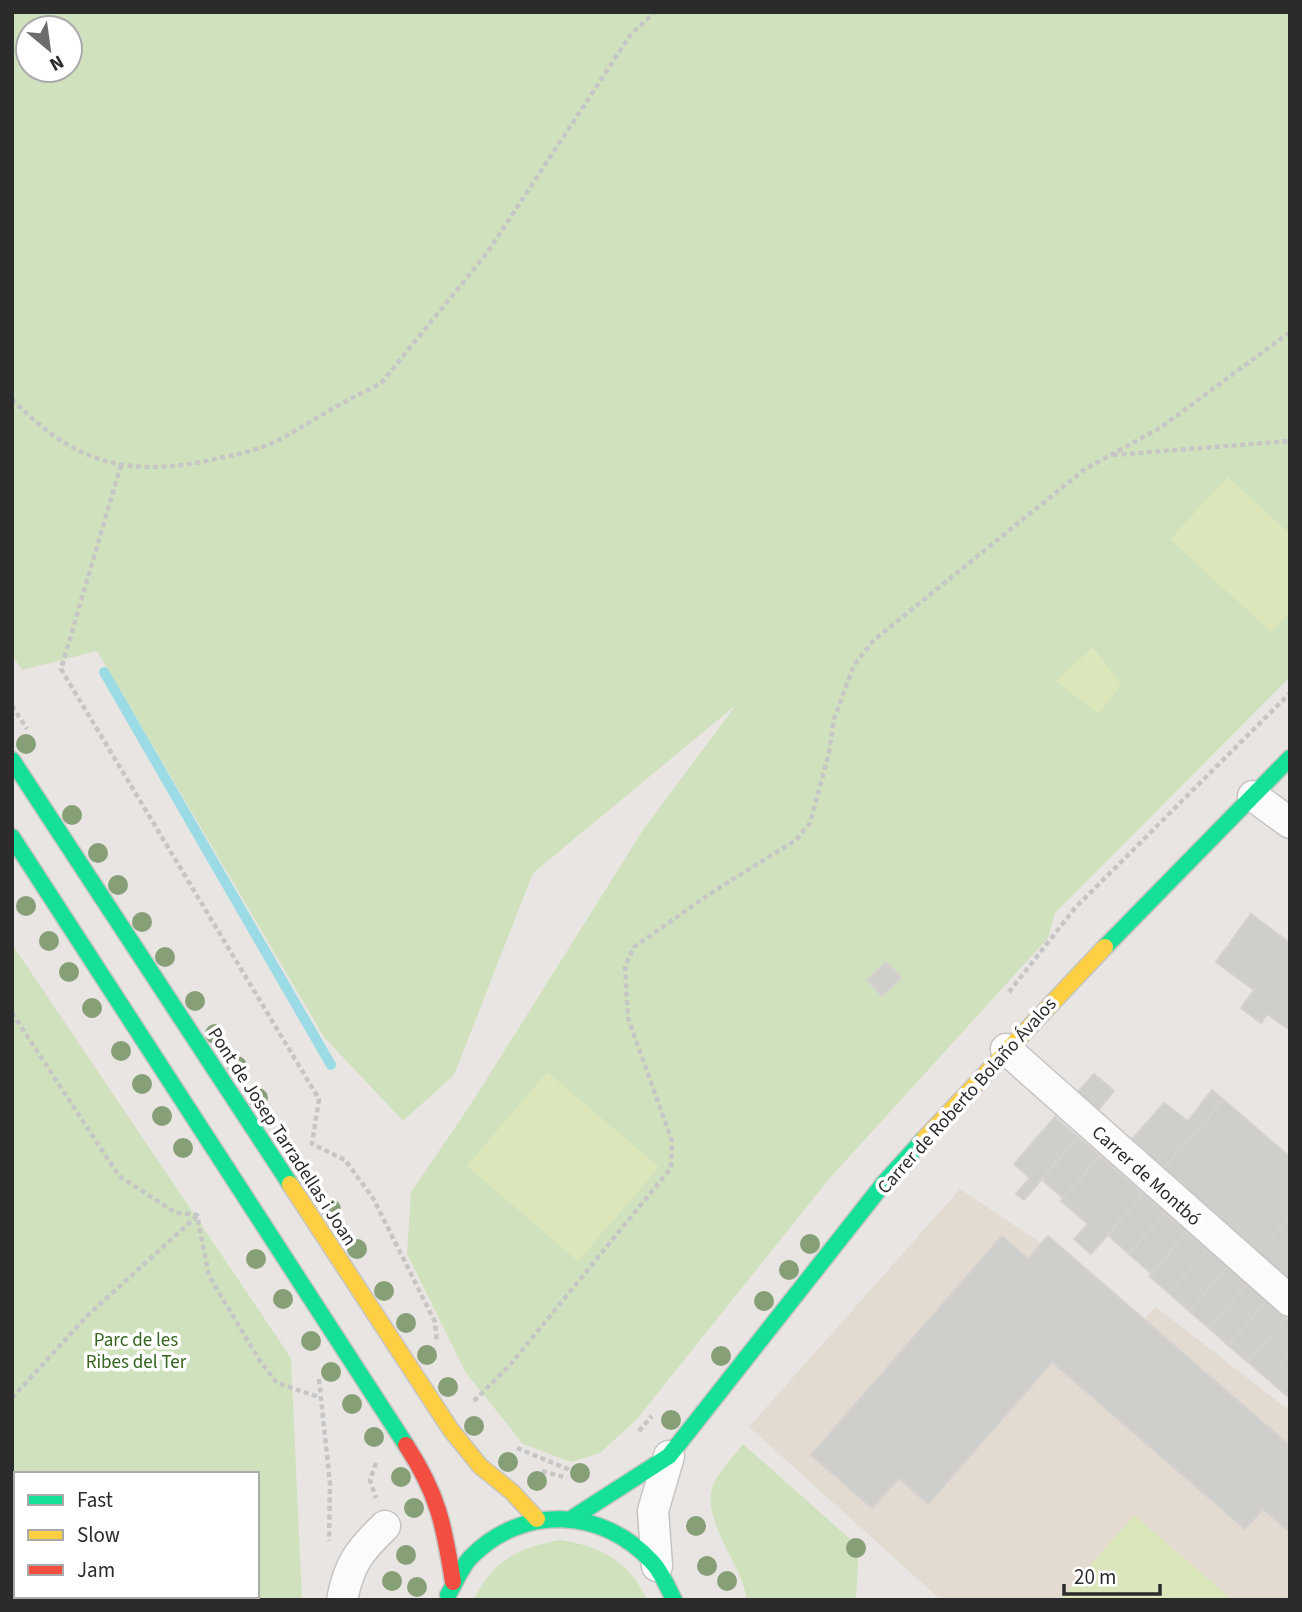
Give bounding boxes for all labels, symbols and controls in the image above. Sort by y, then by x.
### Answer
north arrow [14,14,84,84]
text: N [44,48,69,77]
street label: Carrer de Roberto Bolaño Ávalos [871,992,1063,1200]
street label: Pont de Josep Tarradellas i Joan [201,1022,363,1251]
street label: Carrer de Montbó [1085,1120,1207,1233]
park label: Parc de les Ribes del Ter [86,1327,187,1376]
legend [14,1472,259,1598]
text: Fast [77,1485,113,1515]
text: Slow [77,1520,120,1550]
scale bar [1064,1552,1160,1596]
text: Jam [77,1555,115,1585]
text: 20 m [1074,1562,1116,1592]

